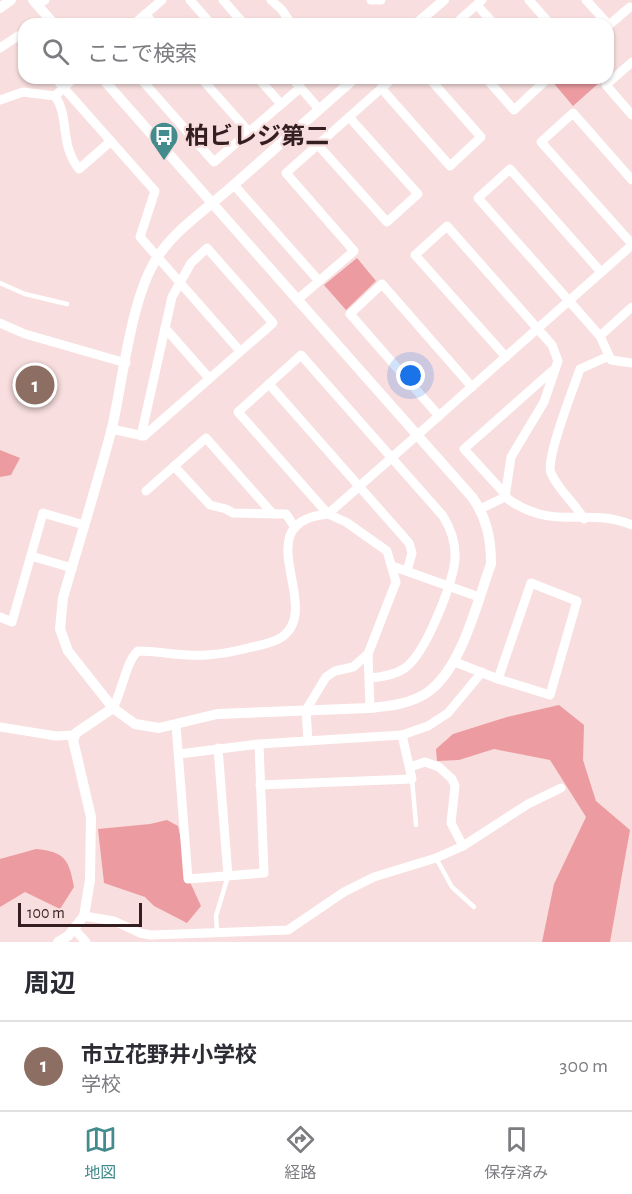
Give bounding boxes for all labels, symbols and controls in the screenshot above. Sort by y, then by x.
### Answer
search box [18,18,614,84]
icon: search [39,35,72,68]
text: ここで検索 [87,43,197,65]
bus stop icon: 柏ビレジ第二 [148,120,180,162]
place label: 柏ビレジ第二 [185,123,329,149]
your location [396,361,425,390]
pin: 1 [15,362,54,408]
scale bar [18,900,142,928]
text: 100 m [27,905,65,921]
text: 周辺 [24,971,76,997]
text: 市立花野井小学校 [81,1044,257,1066]
text: 1 [40,1056,47,1076]
text: 300 m [559,1056,608,1076]
text: 学校 [81,1075,121,1095]
tab: 地図 [84,1123,117,1183]
tab: 経路 [284,1123,317,1183]
tab: 保存済み [484,1123,548,1183]

